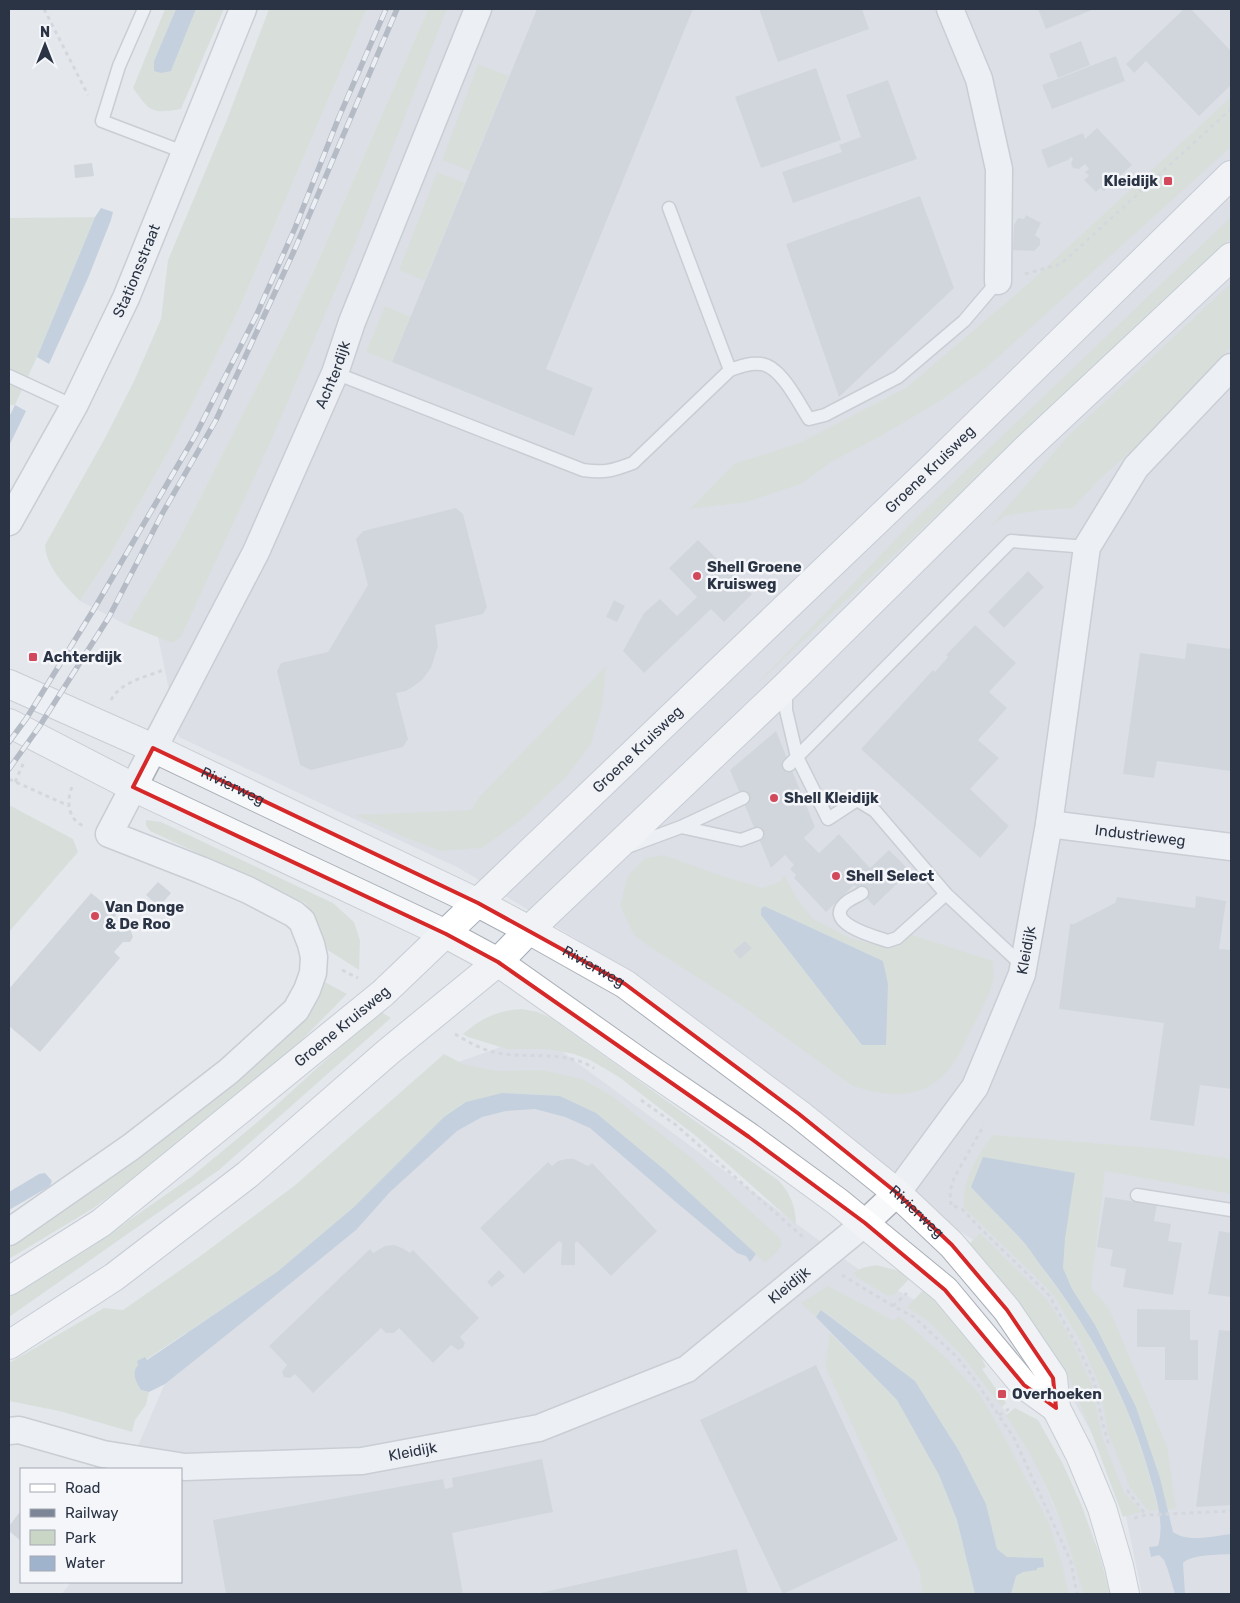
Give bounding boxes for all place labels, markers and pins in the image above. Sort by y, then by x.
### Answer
place label: Kleidijk [1103,172,1158,190]
marker: Kleidijk [1162,175,1174,187]
place label: Shell Groene Kruisweg [707,558,802,593]
marker: Shell Groene Kruisweg [691,570,703,582]
place label: Achterdijk [43,648,122,666]
marker: Achterdijk [27,651,39,663]
place label: Shell Kleidijk [784,789,879,807]
marker: Shell Kleidijk [768,792,780,804]
place label: Shell Select [846,867,934,885]
marker: Shell Select [830,870,842,882]
place label: Van Donge & De Roo [105,898,184,933]
marker: Van Donge & De Roo [89,910,101,922]
place label: Overhoeken [1012,1385,1102,1403]
marker: Overhoeken [996,1388,1008,1400]

